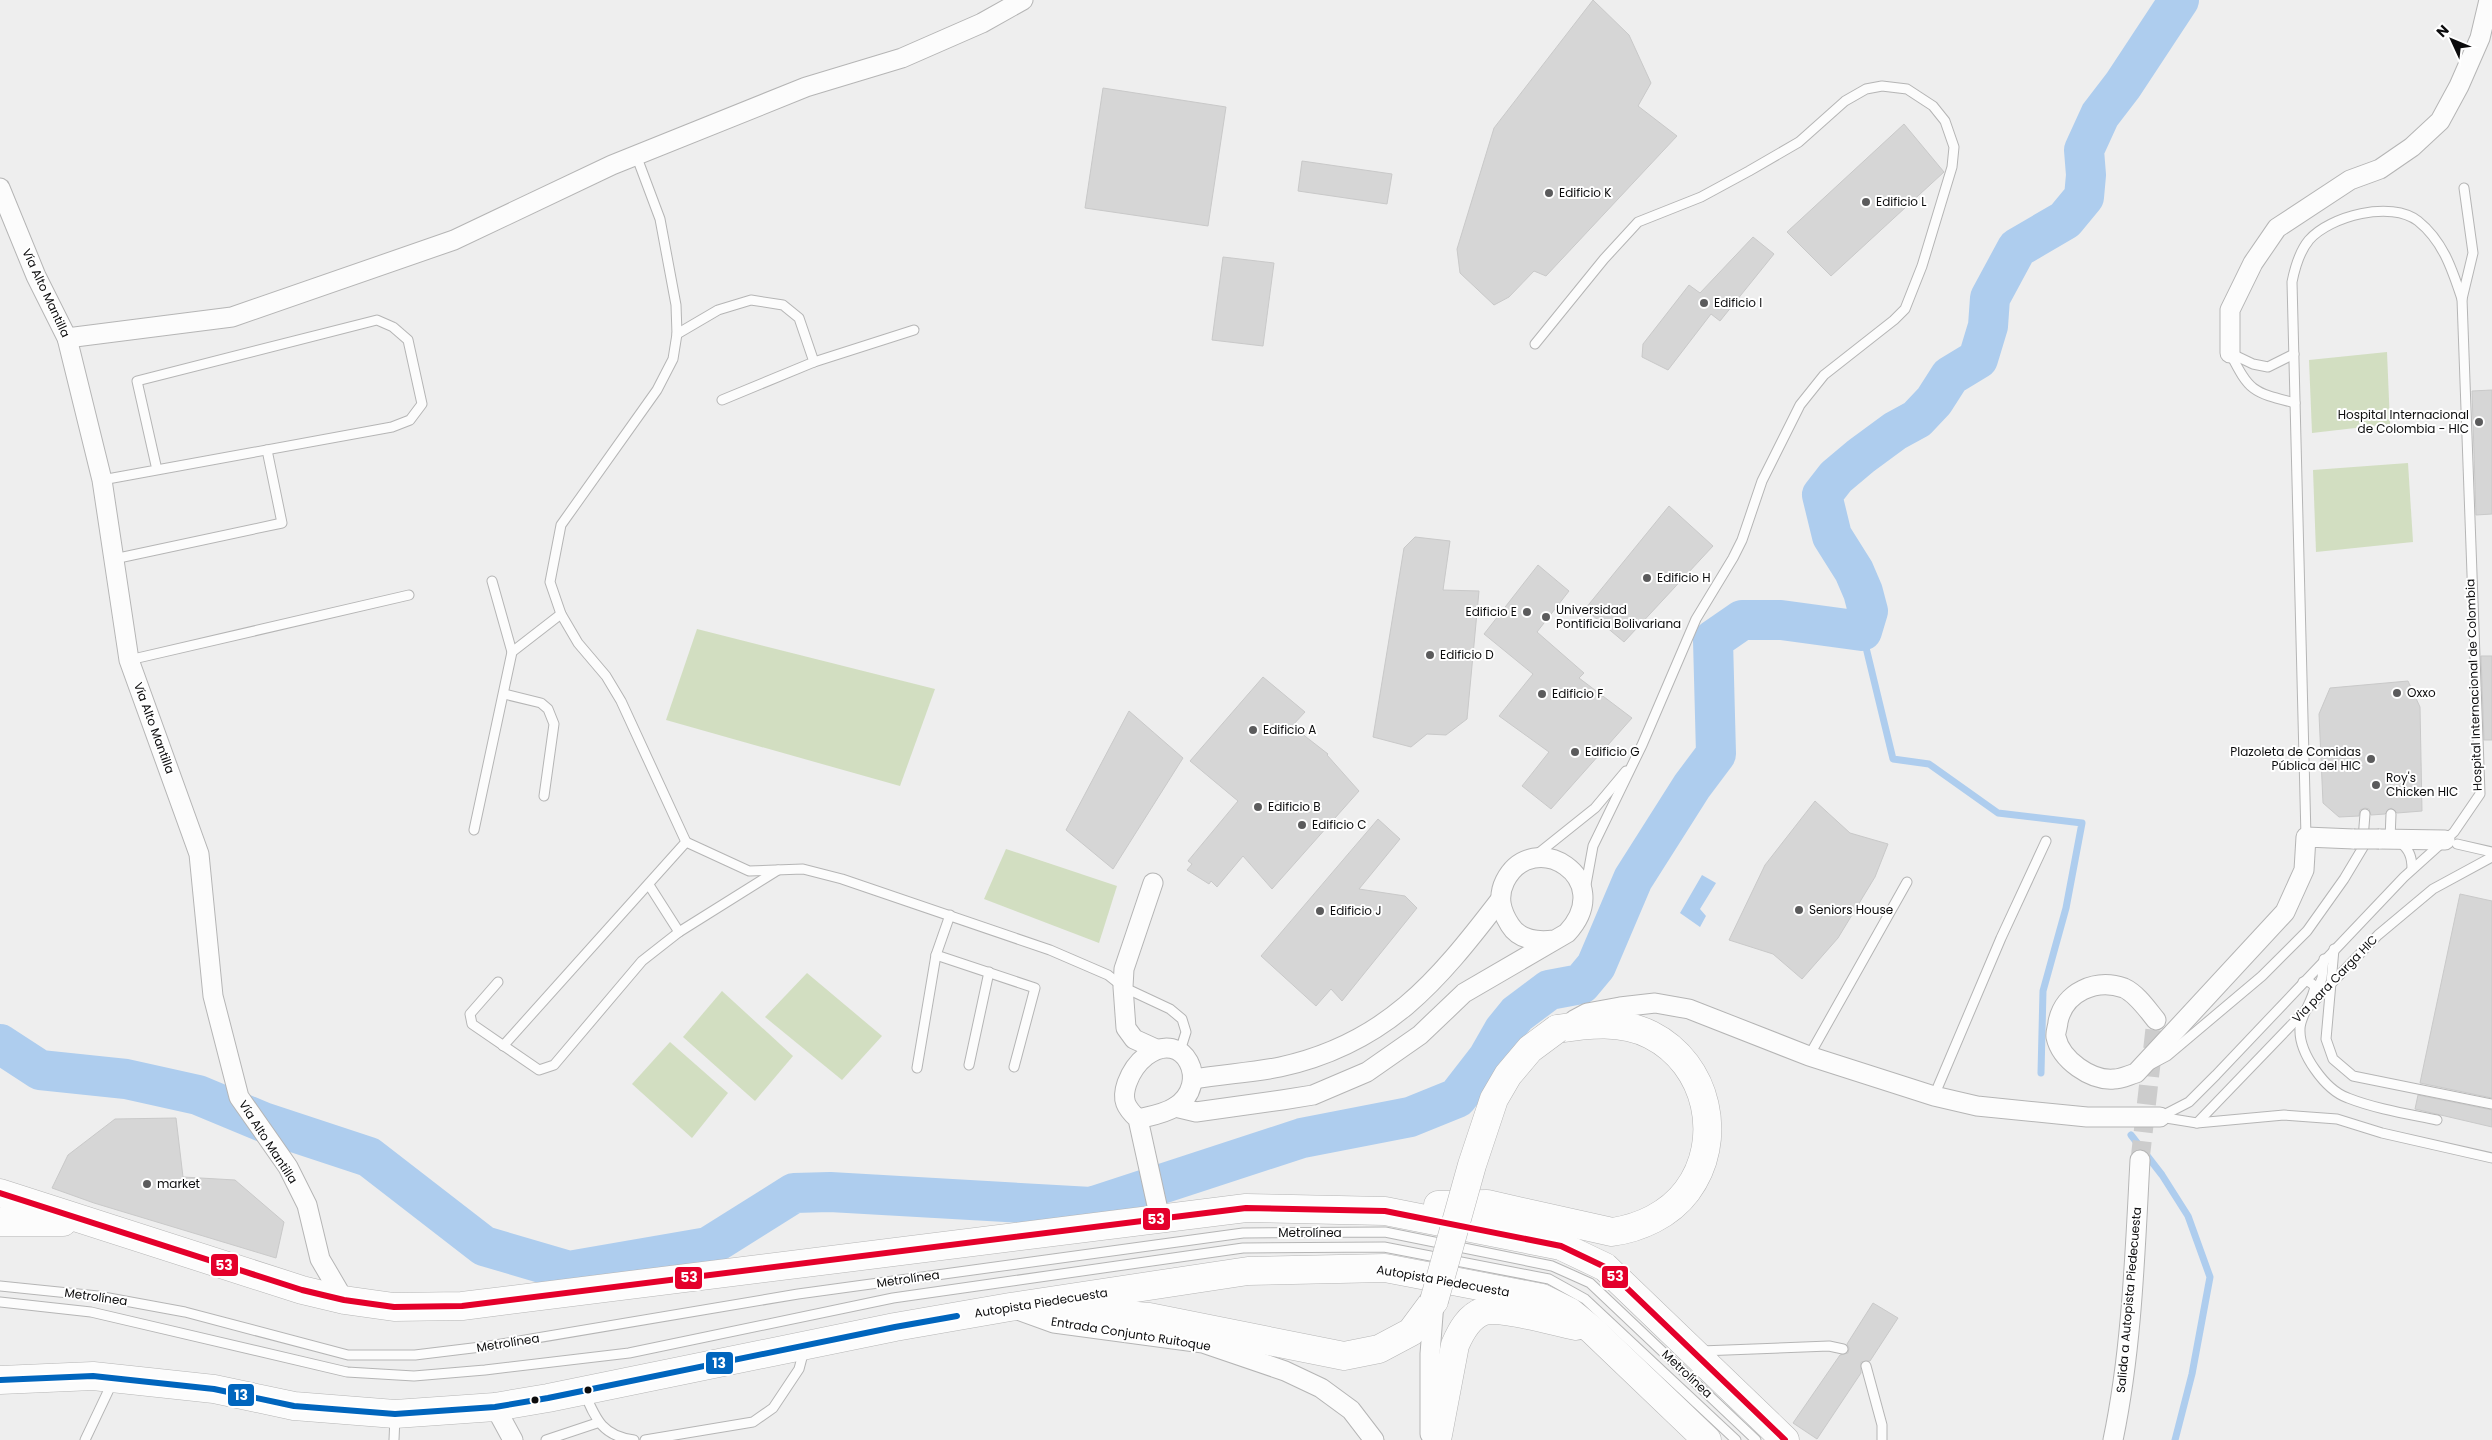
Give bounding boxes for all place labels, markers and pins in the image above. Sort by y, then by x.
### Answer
place label: Edificio K [1559,184,1611,201]
marker: Edificio K [1543,187,1555,199]
place label: Edificio L [1876,193,1926,210]
marker: Edificio L [1860,196,1872,208]
place label: Edificio I [1714,294,1762,311]
marker: Edificio I [1698,297,1710,309]
place label: Hospital Internacional de Colombia - HIC [2338,406,2469,437]
marker: Hospital Internacional de Colombia - HIC [2473,416,2485,428]
place label: Edificio H [1657,569,1711,586]
marker: Edificio H [1641,572,1653,584]
place label: Universidad Pontificia Bolivariana [1556,601,1681,632]
place label: Edificio E [1466,603,1517,620]
marker: Edificio E [1521,606,1533,618]
marker: Universidad Pontificia Bolivariana [1540,611,1552,623]
place label: Edificio D [1440,646,1494,663]
marker: Edificio D [1424,649,1436,661]
place label: Oxxo [2407,684,2436,701]
place label: Edificio F [1552,685,1603,702]
marker: Oxxo [2391,687,2403,699]
marker: Edificio F [1536,688,1548,700]
place label: Edificio A [1263,721,1316,738]
marker: Edificio A [1247,724,1259,736]
place label: Edificio G [1585,743,1640,760]
place label: Plazoleta de Comidas Pública del HIC [2230,743,2361,774]
marker: Edificio G [1569,746,1581,758]
marker: Plazoleta de Comidas Pública del HIC [2365,753,2377,765]
place label: Roy's Chicken HIC [2386,769,2458,800]
marker: Roy's Chicken HIC [2370,779,2382,791]
place label: Edificio B [1268,798,1321,815]
marker: Edificio B [1252,801,1264,813]
place label: Edificio C [1312,816,1367,833]
marker: Edificio C [1296,819,1308,831]
place label: Seniors House [1809,901,1893,918]
place label: Edificio J [1330,902,1382,919]
marker: Seniors House [1793,904,1805,916]
marker: Edificio J [1314,905,1326,917]
place label: market [157,1175,200,1192]
marker: market [141,1178,153,1190]
unlabelled marker [583,1385,593,1395]
unlabelled marker [530,1395,540,1405]

